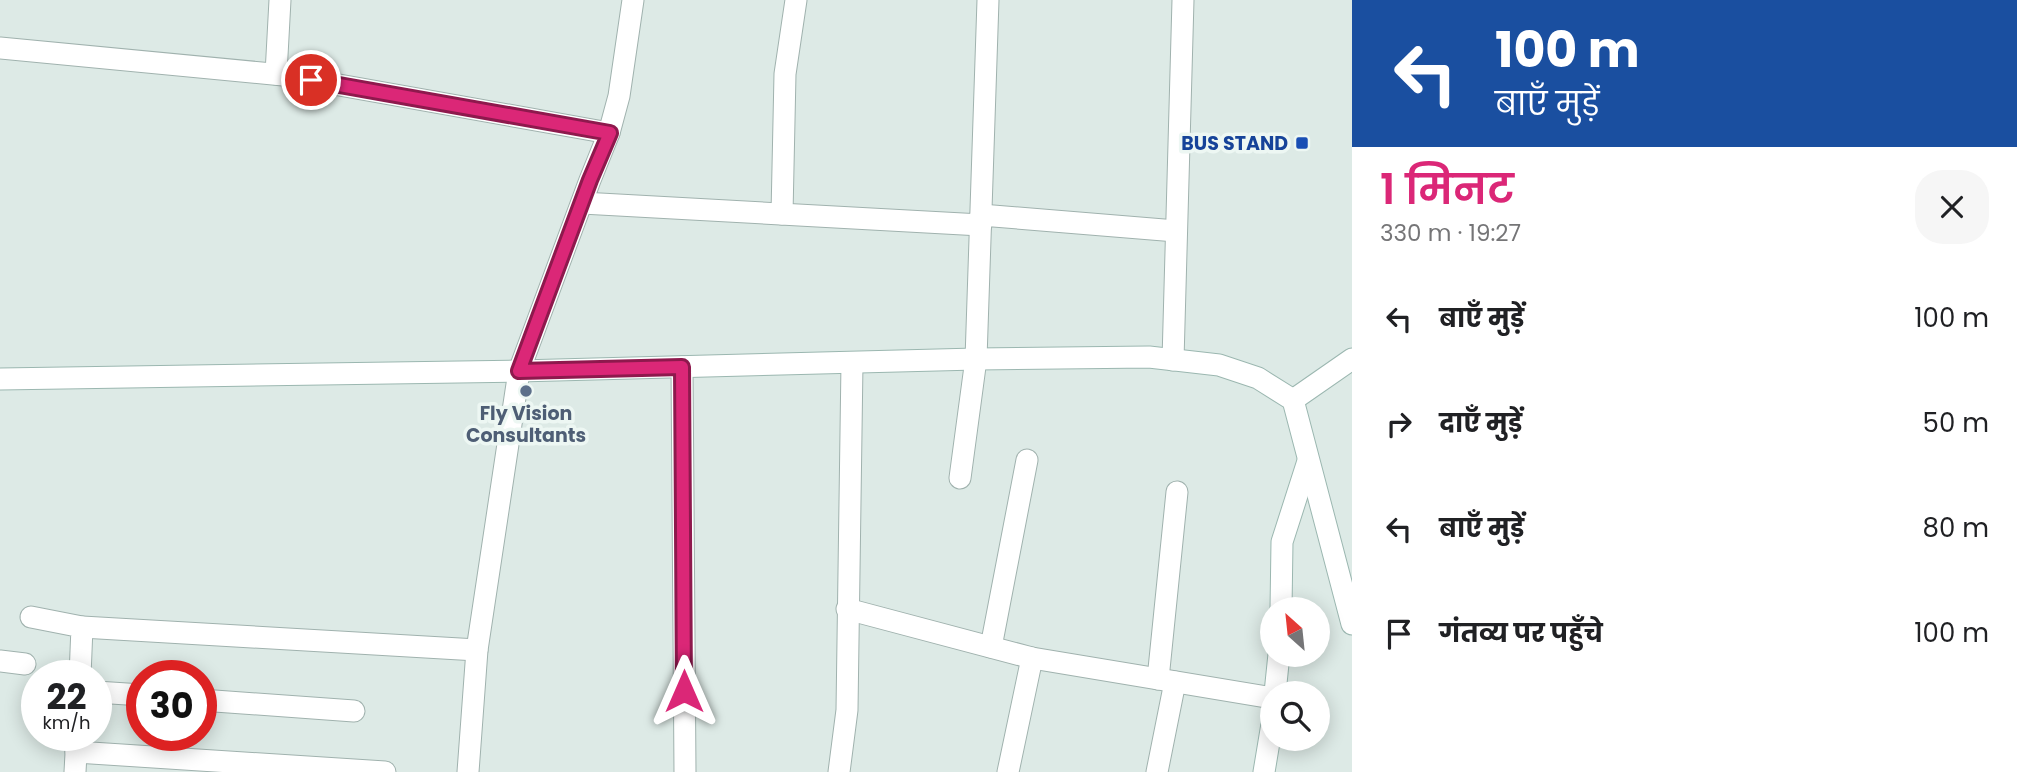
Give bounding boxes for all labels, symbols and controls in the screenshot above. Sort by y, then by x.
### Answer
text: 100 m [1495,16,1640,84]
icon: left [1380,28,1471,119]
pin [281,50,341,110]
icon: arrive [292,61,330,99]
text: बाएँ मुड़ें [1495,81,1599,126]
place label: BUS STAND [1181,130,1288,157]
marker: BUS STAND [1294,135,1310,151]
text: 1 मिनट [1380,160,1514,219]
button: close [1915,170,1989,244]
text: 330 m · 19:27 [1380,217,1521,249]
icon: left [1380,300,1418,338]
text: बाएँ मुड़ें [1439,300,1524,336]
text: 100 m [1914,300,1989,336]
marker: Fly Vision Consultants [518,383,534,399]
place label: Fly Vision Consultants [466,400,586,449]
icon: right [1380,405,1418,443]
text: दाएँ मुड़ें [1439,405,1522,441]
text: 50 m [1923,405,1989,441]
icon: left [1380,510,1418,548]
text: बाएँ मुड़ें [1439,510,1524,546]
text: 80 m [1923,510,1989,546]
north arrow [1260,597,1330,667]
map controls [1260,597,1330,751]
icon: arrive [1380,615,1418,653]
text: गंतव्य पर पहुँचे [1439,615,1603,651]
text: 100 m [1914,615,1989,651]
position arrow [647,654,721,728]
speed limit sign: 30 [126,660,217,751]
text: 22 [47,672,86,721]
button: search [1260,681,1330,751]
text: km/h [43,710,90,735]

